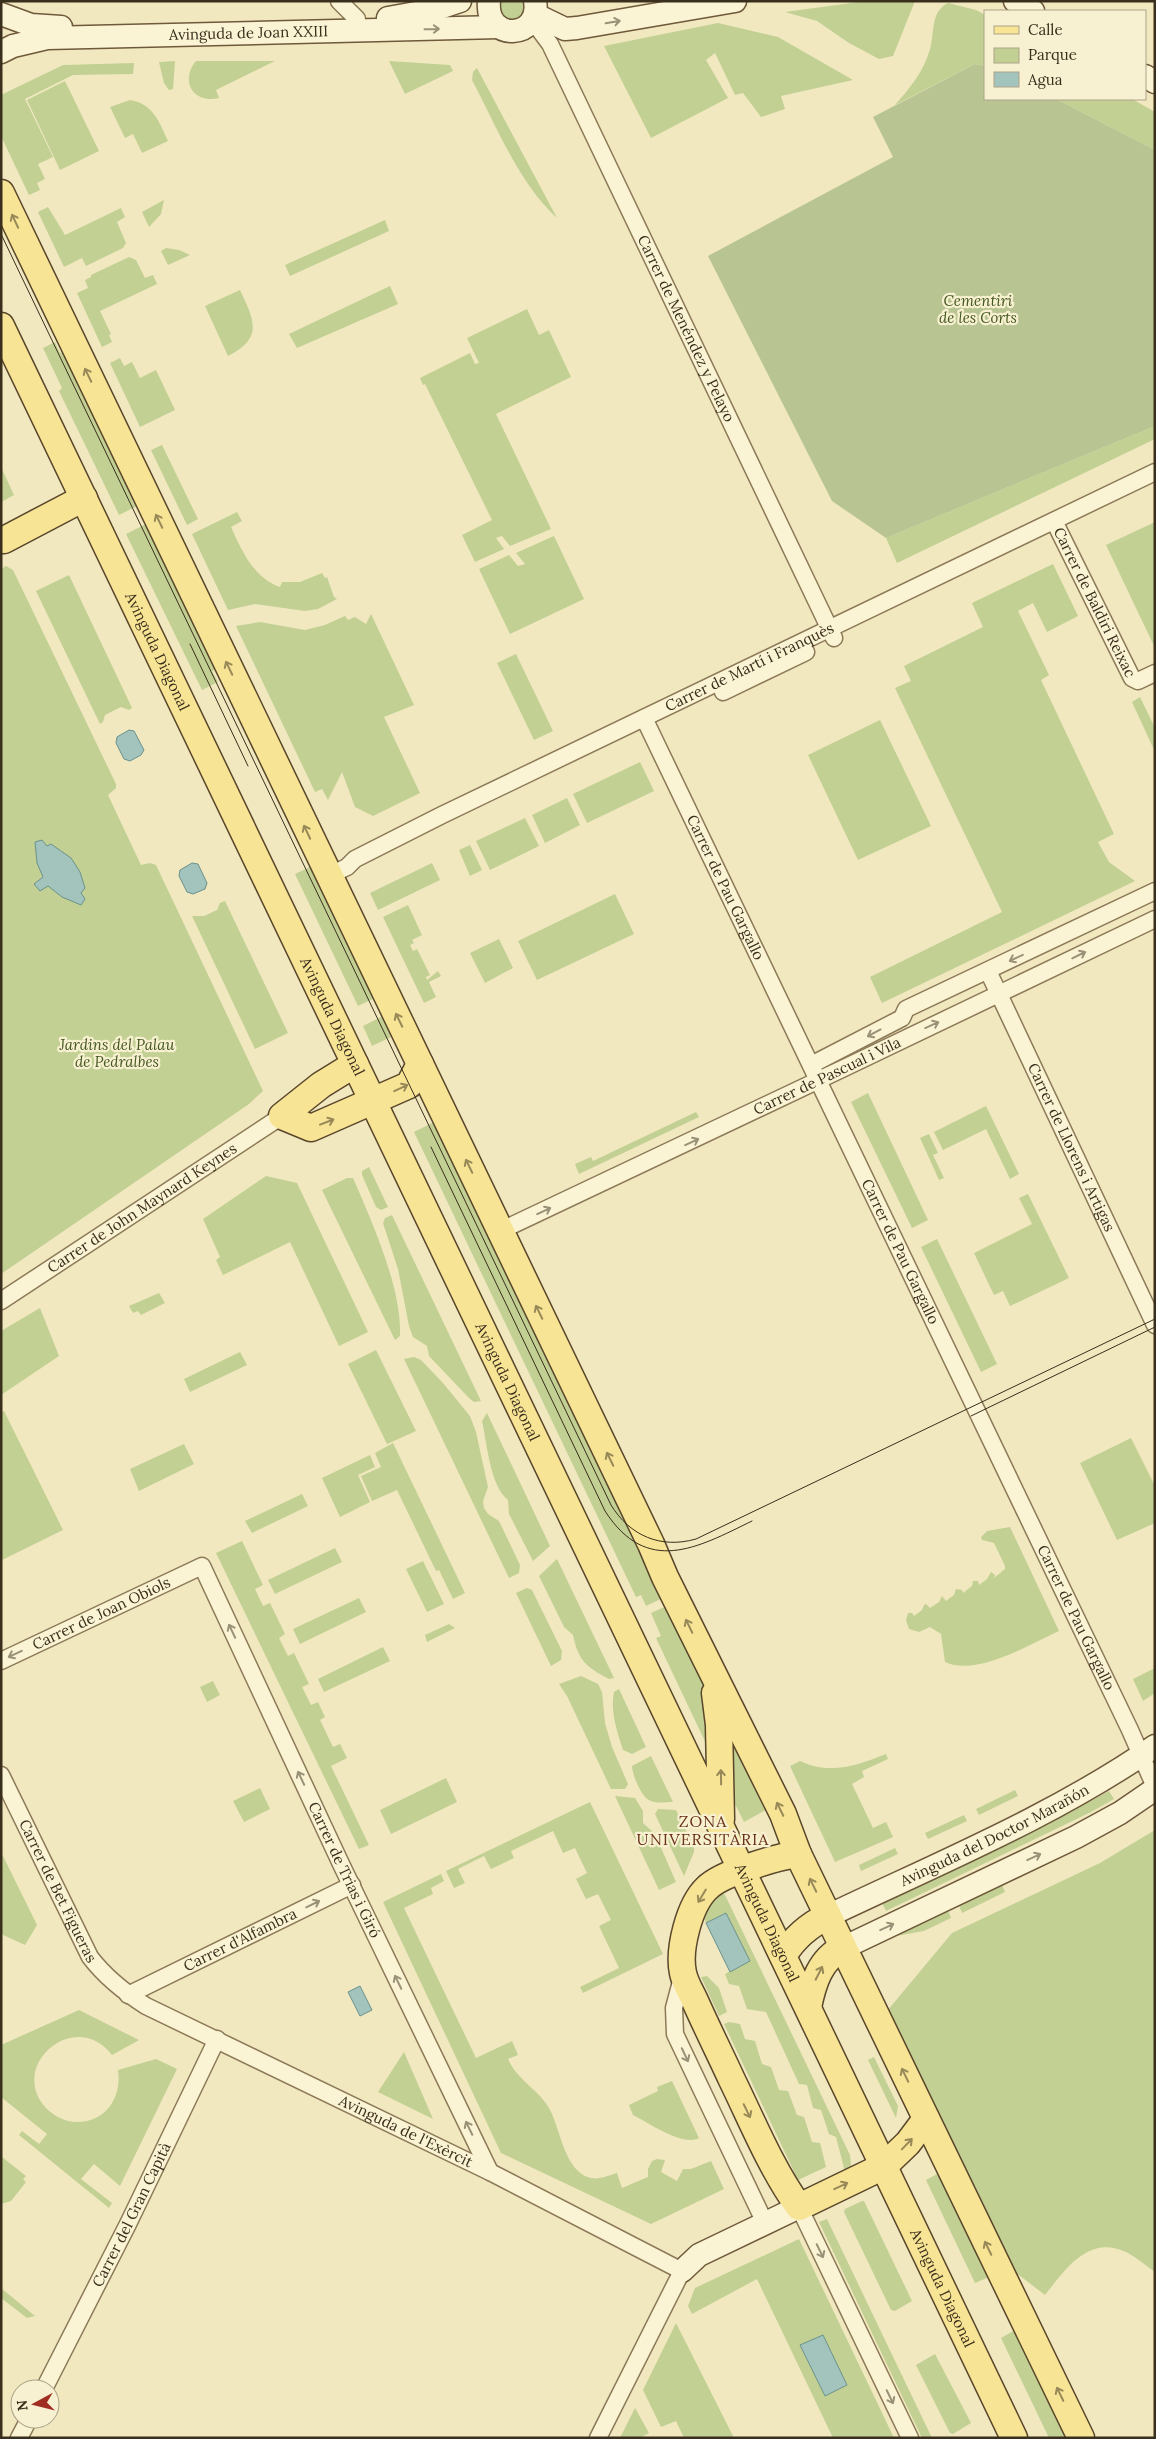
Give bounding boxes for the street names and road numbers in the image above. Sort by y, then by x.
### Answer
street label: Avinguda de Joan XXIII [168,21,328,44]
street label: Carrer de Menéndez y Pelayo [634,232,739,425]
street label: Carrer de Baldiri Reixac [1050,524,1140,681]
street label: Avinguda Diagonal [121,588,194,714]
street label: Carrer de Martí i Franquès [662,618,837,715]
street label: Carrer de Pau Gargallo [683,811,769,963]
street label: Avinguda Diagonal [296,953,369,1079]
street label: Carrer de Pascual i Vila [750,1032,904,1119]
street label: Carrer de Llorens i Artigas [1024,1060,1120,1234]
street label: Carrer de John Maynard Keynes [44,1138,240,1277]
street label: Carrer de Pau Gargallo [858,1176,944,1327]
street label: Avinguda Diagonal [471,1318,544,1444]
street label: Carrer de Pau Gargallo [1034,1542,1120,1693]
street label: Carrer de Joan Obiols [29,1572,173,1654]
street label: Avinguda del Doctor Marañón [896,1780,1092,1890]
street label: Carrer de Trias i Giró [304,1799,385,1941]
street label: Carrer de Bet Figueras [15,1816,101,1966]
street label: Avinguda Diagonal [730,1859,804,1985]
street label: Carrer d'Alfambra [180,1904,300,1975]
street label: Avinguda de l'Exèrcit [335,2090,476,2171]
street label: Carrer del Gran Capità [88,2139,175,2290]
street label: Avinguda Diagonal [906,2225,979,2350]

